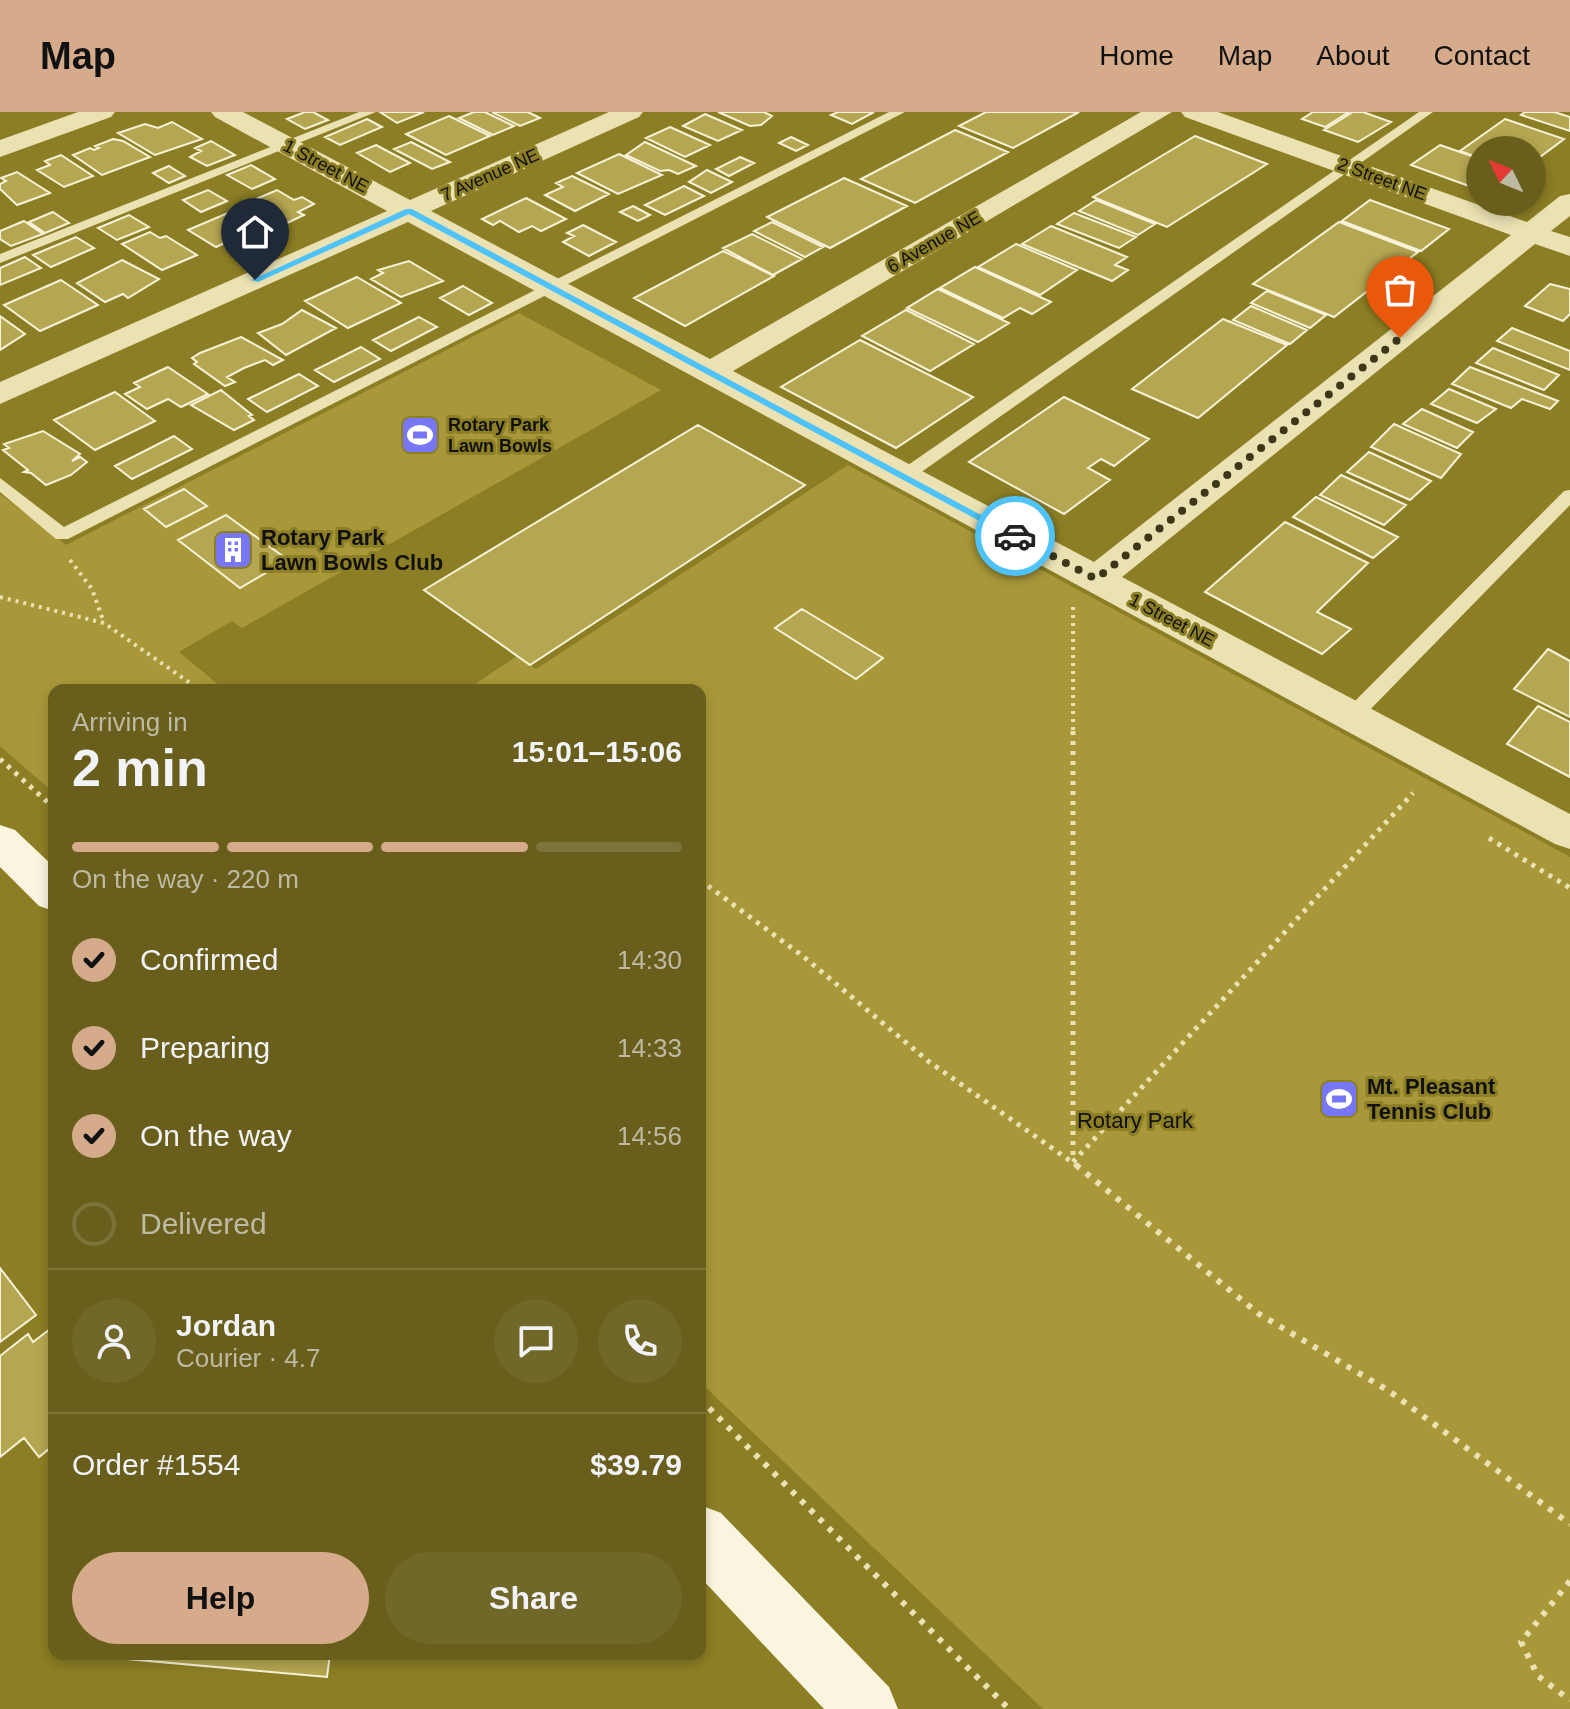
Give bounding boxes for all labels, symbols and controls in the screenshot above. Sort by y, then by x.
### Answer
text: Map [40,35,116,77]
text: Home [1099,40,1174,71]
text: Map [1218,40,1272,71]
text: About [1316,40,1390,71]
text: Contact [1434,40,1530,71]
street label: 1 Street NE [280,135,372,197]
north arrow [1466,136,1546,216]
map controls [1466,136,1546,216]
street label: 7 Avenue NE [438,145,542,205]
street label: 2 Street NE [1335,154,1429,204]
pin [221,198,289,280]
street label: 6 Avenue NE [884,207,984,277]
icon: home [233,210,277,254]
pin [1366,256,1434,338]
icon: bag [1378,268,1422,312]
sports icon: Rotary Park Lawn Bowls [399,414,441,456]
place label: Rotary Park Lawn Bowls [448,415,552,456]
courier [975,496,1055,576]
icon: car [993,514,1037,558]
place label: Rotary Park Lawn Bowls Club [261,525,443,575]
building icon: Rotary Park Lawn Bowls Club [212,529,254,571]
street label: 1 Street NE [1126,589,1218,651]
text: Arriving in [72,707,188,737]
text: 15:01–15:06 [512,735,682,768]
text: 2 min [72,739,208,797]
text: On the way · 220 m [72,864,299,894]
icon: check [72,938,116,982]
text: Confirmed [140,943,278,976]
text: 14:30 [617,945,682,975]
icon: check [72,1026,116,1070]
text: Preparing [140,1031,270,1064]
text: 14:33 [617,1033,682,1063]
place label: Mt. Pleasant Tennis Club [1367,1074,1496,1124]
sports icon: Mt. Pleasant Tennis Club [1318,1078,1360,1120]
park label: Rotary Park [1077,1108,1194,1133]
icon: check [72,1114,116,1158]
text: On the way [140,1119,292,1152]
text: 14:56 [617,1121,682,1151]
text: Delivered [140,1207,267,1240]
button: person [72,1299,156,1383]
button: chat [494,1299,578,1383]
button: phone [598,1299,682,1383]
text: Jordan [176,1309,276,1342]
text: Courier · 4.7 [176,1343,321,1373]
text: Order #1554 [72,1448,240,1481]
text: $39.79 [590,1448,682,1481]
button: Help [72,1552,369,1644]
button: Share [385,1552,682,1644]

